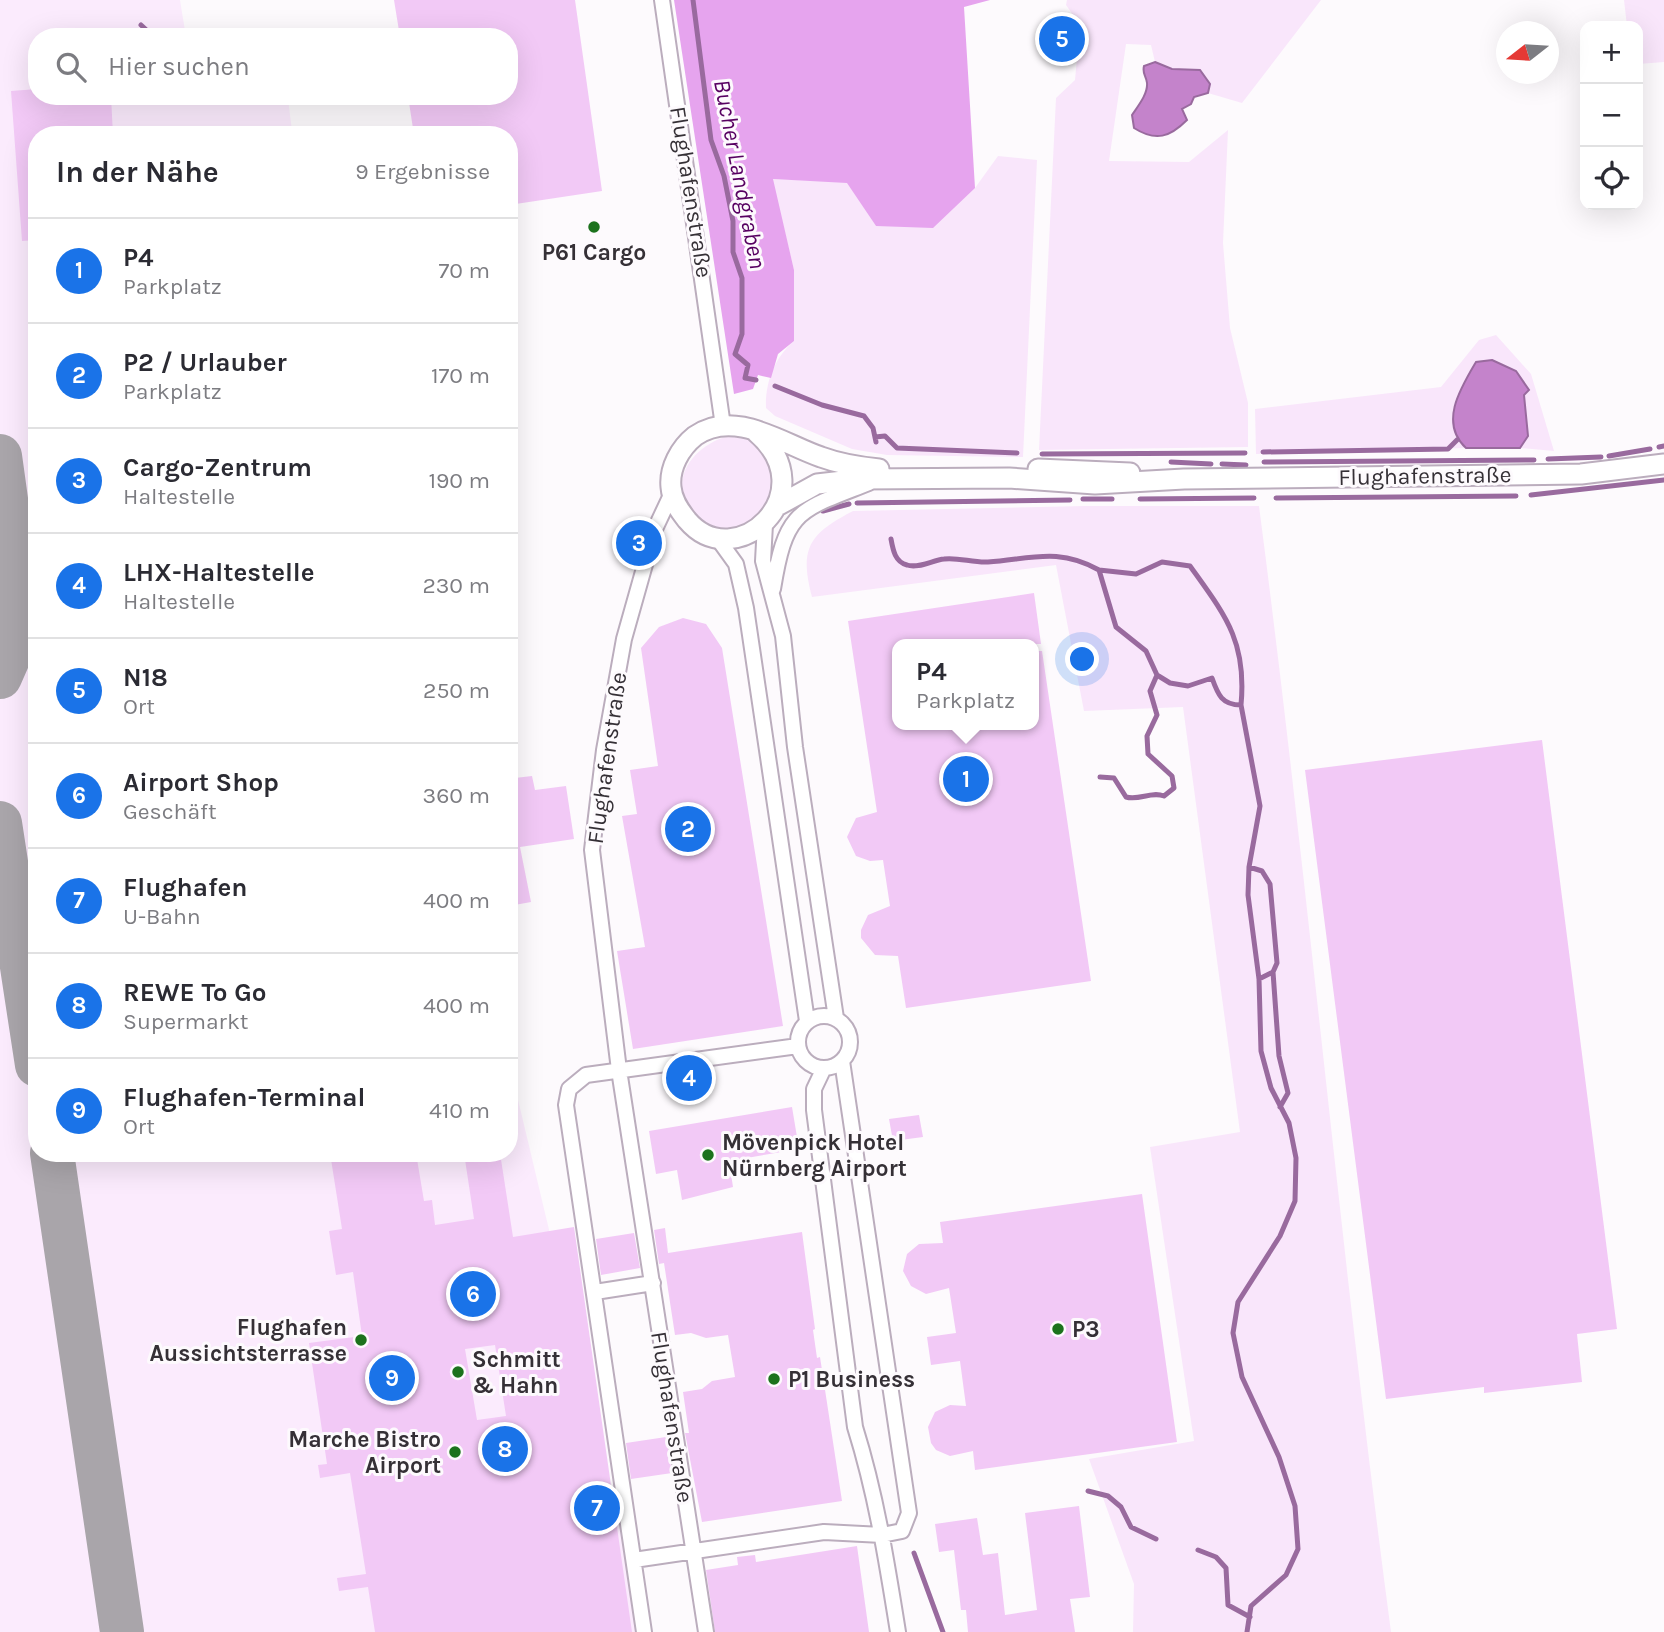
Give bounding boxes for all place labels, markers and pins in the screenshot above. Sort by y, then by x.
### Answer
pin: 5 [1039,13,1085,65]
marker: P61 Cargo [586,219,602,235]
place label: P61 Cargo [542,239,646,266]
pin: 3 [616,517,662,569]
pin: 1 [943,753,989,805]
pin: 2 [665,803,711,855]
pin: 4 [666,1052,712,1104]
place label: Mövenpick Hotel Nürnberg Airport [722,1129,907,1182]
marker: Mövenpick Hotel Nürnberg Airport [700,1147,716,1163]
pin: 6 [450,1268,496,1320]
place label: Flughafen Aussichtsterrasse [149,1314,347,1367]
place label: P3 [1072,1316,1100,1343]
marker: P3 [1050,1321,1066,1337]
marker: Flughafen Aussichtsterrasse [353,1332,369,1348]
place label: Schmitt & Hahn [472,1346,561,1399]
pin: 9 [369,1352,415,1404]
marker: Schmitt & Hahn [450,1364,466,1380]
place label: P1 Business [788,1366,915,1393]
marker: P1 Business [766,1371,782,1387]
pin: 8 [482,1423,528,1475]
place label: Marche Bistro Airport [288,1426,441,1479]
marker: Marche Bistro Airport [447,1444,463,1460]
pin: 7 [574,1482,620,1534]

